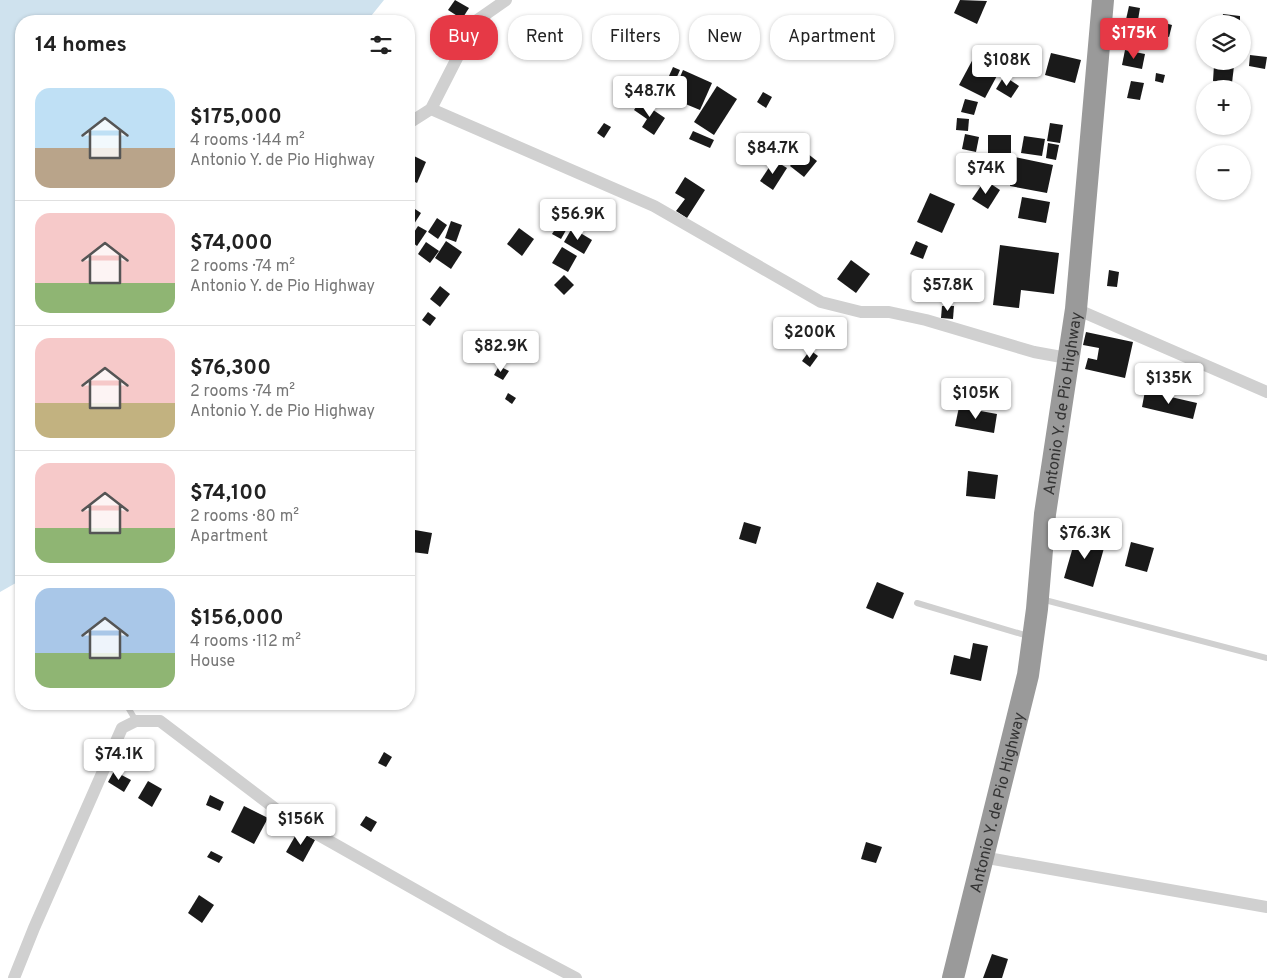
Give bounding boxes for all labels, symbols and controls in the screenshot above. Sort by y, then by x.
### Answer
chip: Buy [430,15,498,60]
chip: Rent [508,15,582,60]
chip: Filters [592,15,679,60]
chip: New [689,15,760,60]
chip: Apartment [770,15,894,60]
map controls [1196,15,1251,200]
button: layers [1196,15,1251,70]
pin: $175K [1099,18,1169,60]
text: $175K [1111,24,1157,44]
icon: filters [367,31,395,59]
text: 14 homes [35,32,127,59]
pin: $108K [972,44,1042,87]
text: $108K [983,51,1031,71]
pin: $48.7K [609,76,691,118]
button: + [1196,80,1251,135]
text: $48.7K [624,82,676,102]
text: $175,000 [190,104,282,131]
icon: home [75,108,135,168]
text: 4 rooms · 144 m² [190,131,305,151]
pin: $84.7K [732,132,814,175]
text: $84.7K [747,139,799,159]
button: − [1196,145,1251,200]
text: Antonio Y. de Pio Highway [190,151,375,171]
pin: $74K [956,152,1016,195]
text: $74K [967,159,1005,179]
pin: $56.9K [537,198,619,241]
text: $56.9K [551,205,605,225]
text: $74,000 [190,230,272,257]
icon: home [75,233,135,293]
text: 2 rooms · 74 m² [190,257,295,277]
pin: $57.8K [907,270,989,312]
text: $57.8K [922,276,974,296]
text: Antonio Y. de Pio Highway [190,277,375,297]
street label: Antonio Y. de Pio Highway [1040,311,1087,497]
pin: $200K [775,316,845,359]
text: $200K [784,323,836,343]
pin: $82.9K [460,330,542,373]
text: $82.9K [474,337,528,357]
text: $76,300 [190,355,271,382]
icon: home [75,358,135,418]
pin: $135K [1134,362,1204,405]
text: $135K [1146,369,1192,389]
pin: $105K [941,378,1011,420]
text: 2 rooms · 74 m² [190,382,295,402]
text: $105K [952,384,1000,404]
text: Antonio Y. de Pio Highway [190,402,375,422]
text: $74,100 [190,480,267,507]
icon: home [75,483,135,543]
text: 2 rooms · 80 m² [190,507,299,527]
pin: $76.3K [1044,518,1126,560]
text: $76.3K [1059,524,1111,544]
text: Apartment [190,527,268,547]
text: $156,000 [190,605,284,632]
icon: home [75,608,135,668]
text: 4 rooms · 112 m² [190,632,301,652]
text: House [190,652,235,672]
street label: Antonio Y. de Pio Highway [966,710,1030,895]
pin: $74.1K [78,738,160,781]
text: $74.1K [95,745,143,765]
pin: $156K [266,804,336,846]
text: $156K [278,810,325,830]

